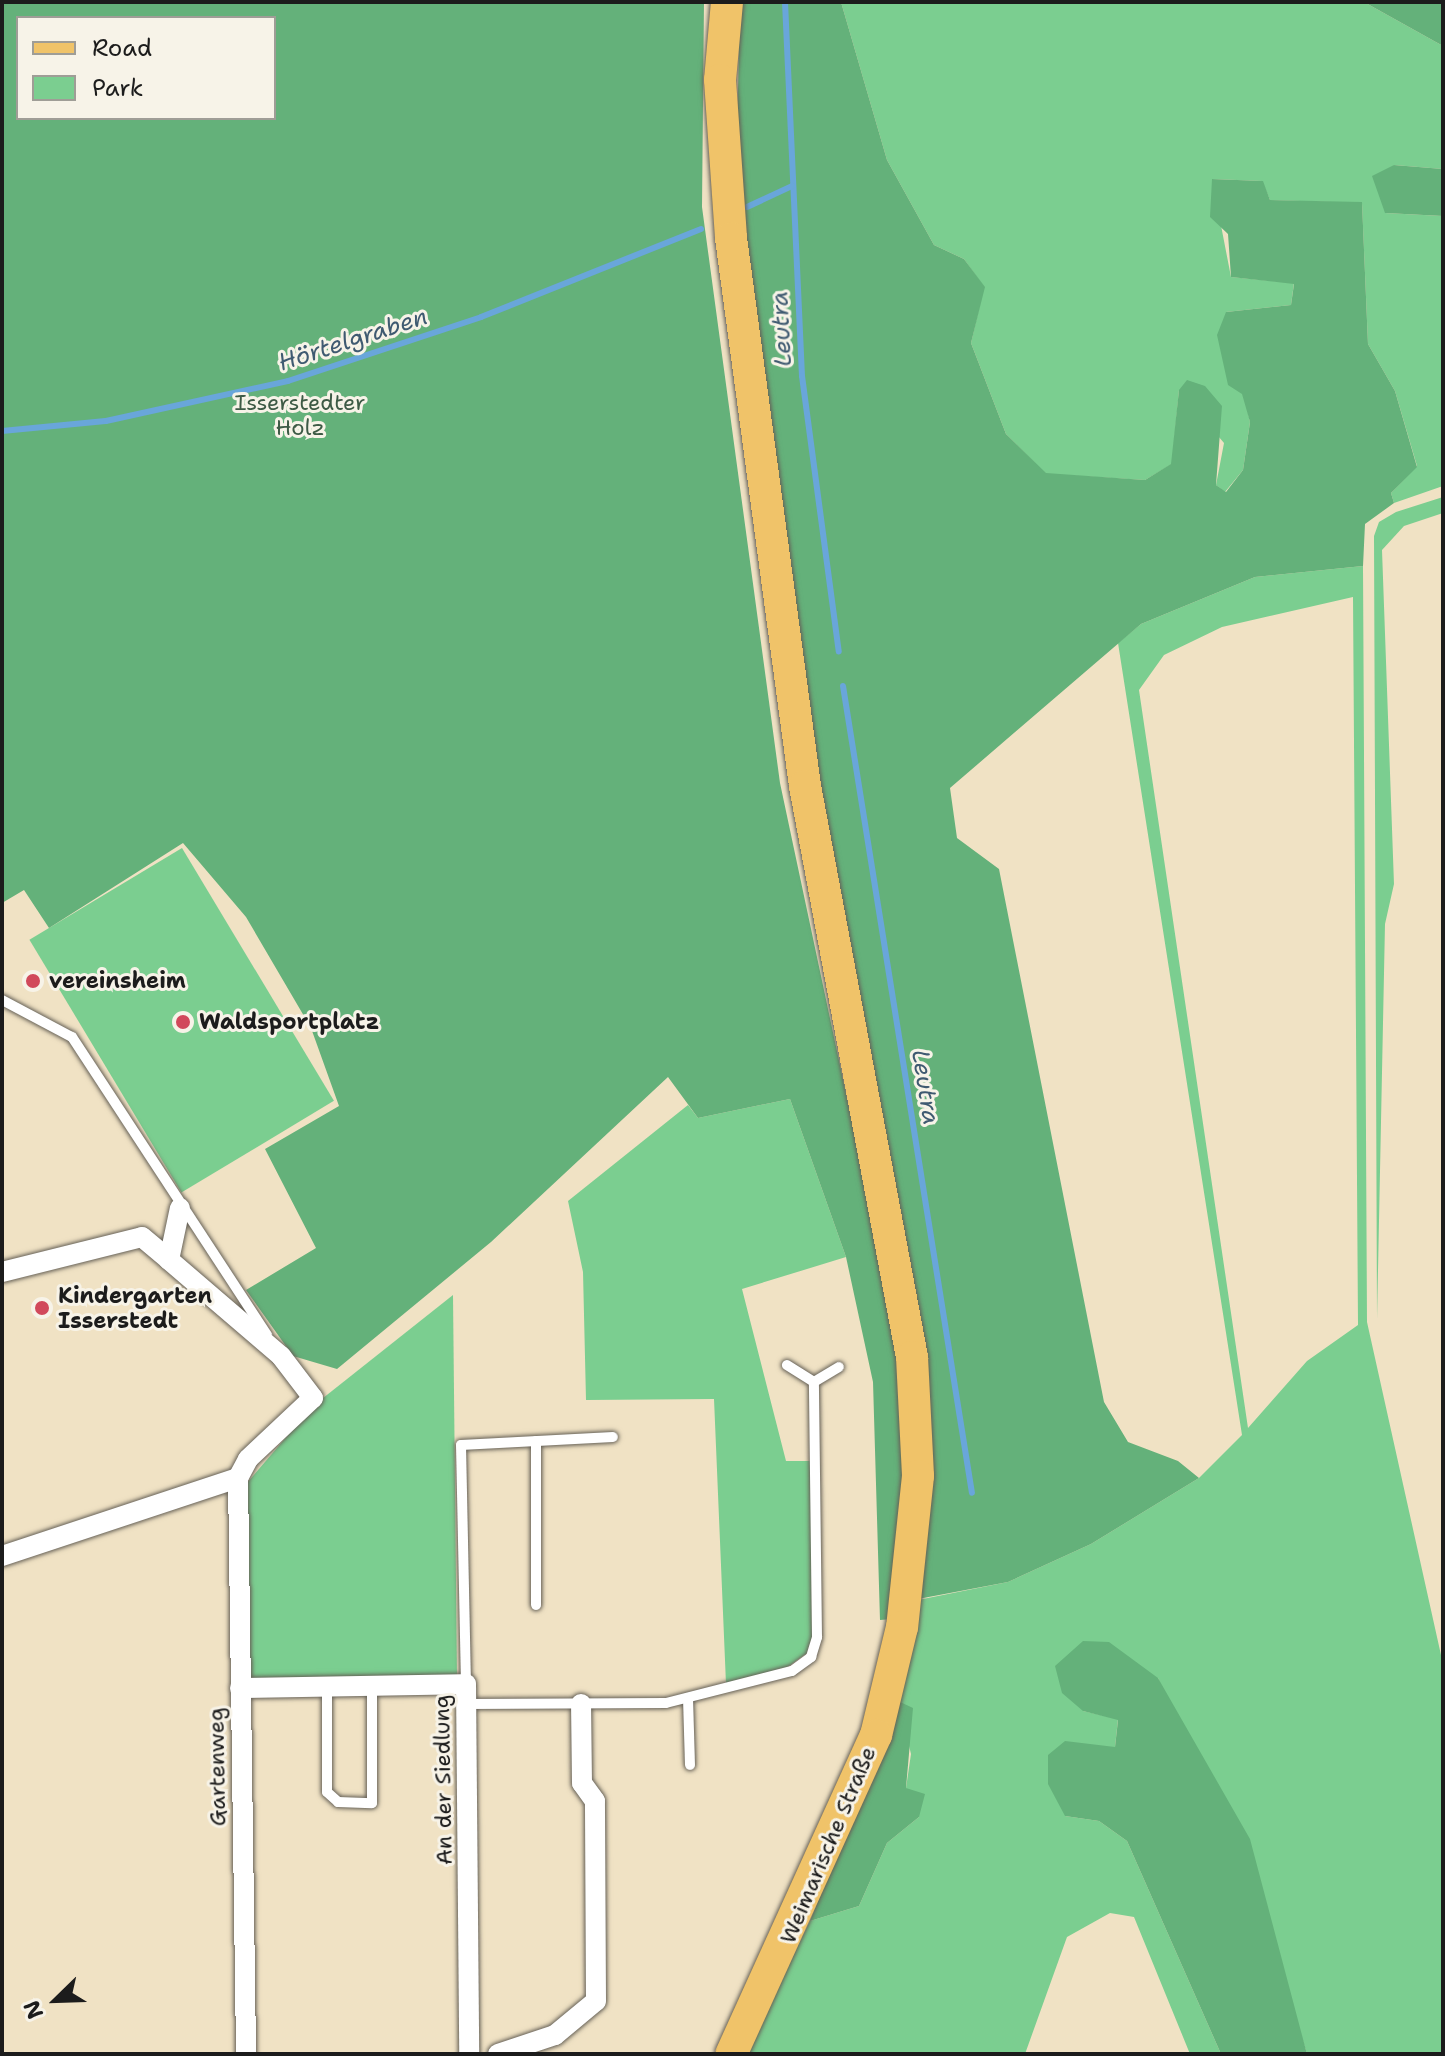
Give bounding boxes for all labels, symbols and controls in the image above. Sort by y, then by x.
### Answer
legend [16,16,276,120]
text: Road [92,32,152,64]
text: Park [92,72,144,104]
water label: Leutra [766,291,798,367]
water label: Hörtelgraben [275,302,431,378]
park label: Isserstedter Holz [234,389,366,440]
place label: vereinsheim [49,968,186,994]
marker: vereinsheim [24,972,42,990]
place label: Waldsportplatz [199,1009,379,1035]
marker: Waldsportplatz [174,1013,192,1031]
water label: Leutra [905,1048,945,1126]
place label: Kindergarten Isserstedt [58,1282,212,1334]
marker: Kindergarten Isserstedt [33,1299,51,1317]
street label: An der Siedlung [428,1695,458,1865]
street label: Gartenweg [203,1707,231,1827]
street label: Weimarische Straße [775,1742,881,1948]
north arrow [16,1960,96,2040]
text: N [17,1996,50,2023]

